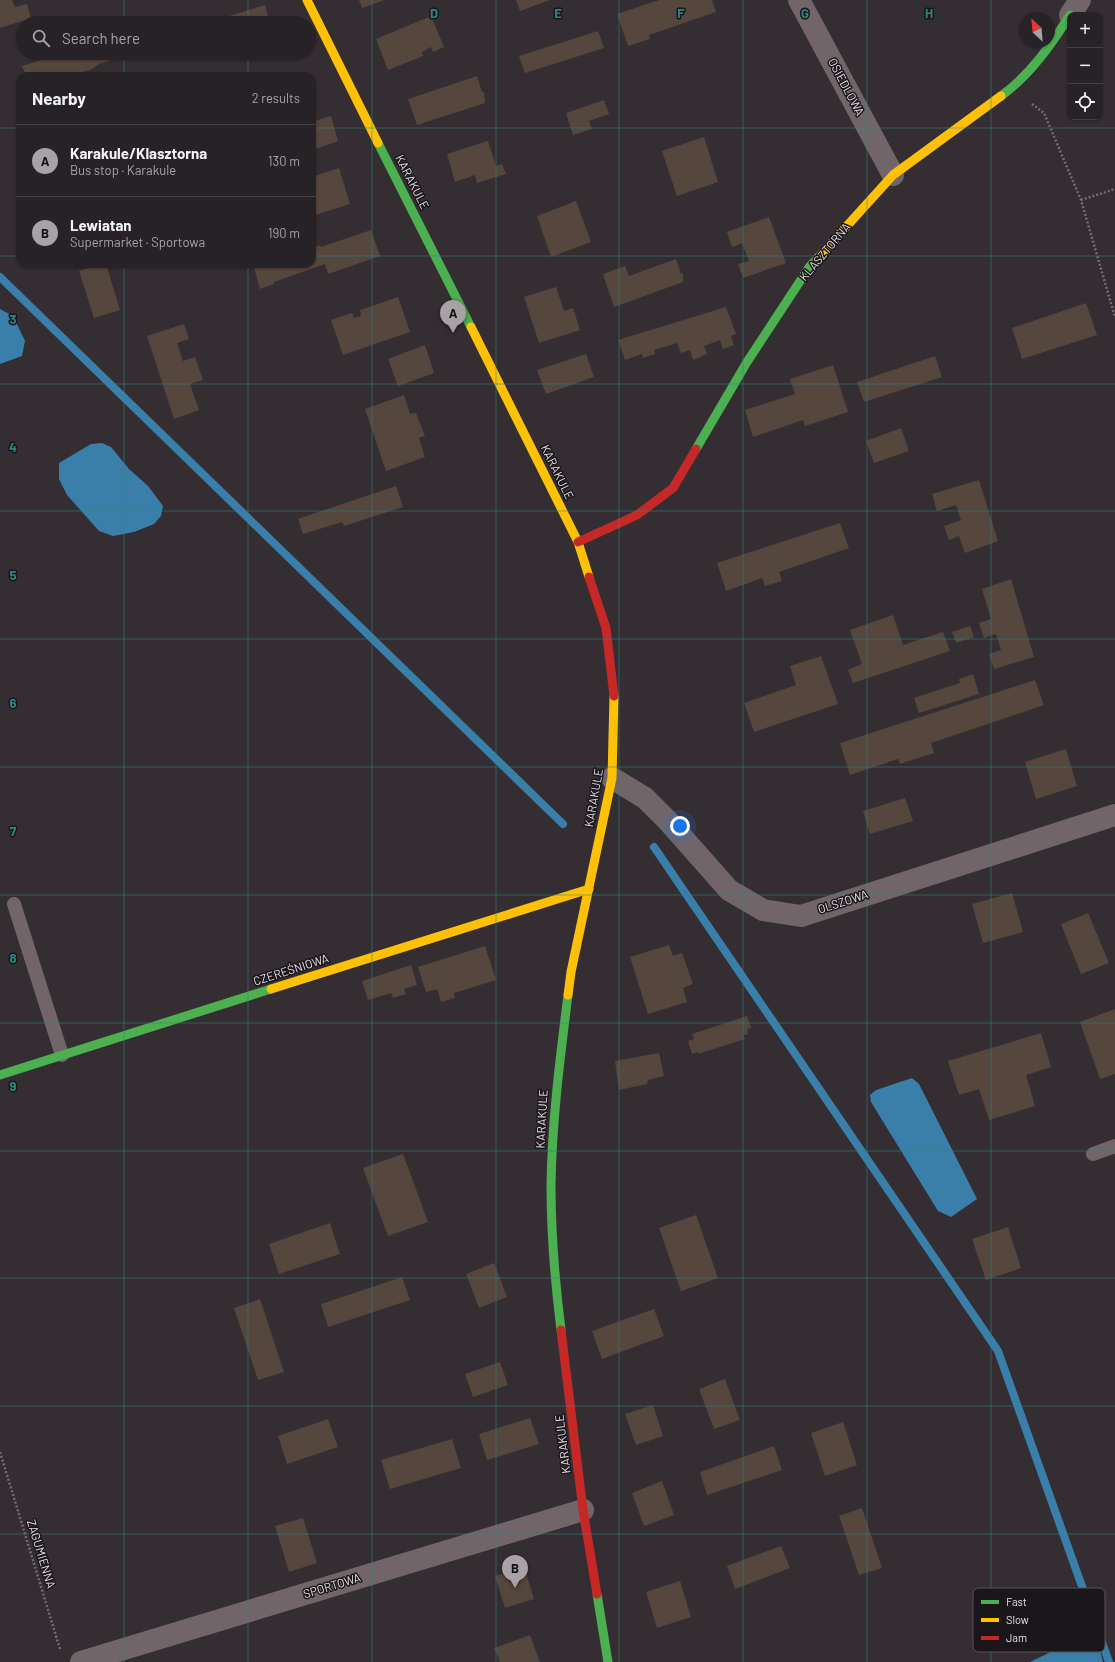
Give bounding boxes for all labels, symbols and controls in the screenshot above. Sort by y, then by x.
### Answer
text: D [430,5,438,21]
text: E [554,5,562,21]
text: F [677,5,685,21]
text: G [801,5,809,21]
text: H [925,5,933,21]
north arrow [1019,12,1055,48]
map controls [1067,12,1103,120]
button: + [1067,12,1103,48]
search box [16,16,316,60]
icon: search [30,27,52,49]
text: Search here [62,29,140,47]
button: − [1067,48,1103,84]
street label: OSIEDLOWA [826,55,868,118]
button: locate [1067,84,1103,120]
text: Nearby [32,88,86,108]
text: 2 results [252,90,300,106]
text: Karakule/Klasztorna [70,144,207,162]
street label: KARAKULE [393,152,433,211]
text: A [41,153,49,169]
text: 130 m [268,153,300,169]
text: Bus stop · Karakule [70,162,176,178]
text: Lewiatan [70,216,132,234]
street label: KLASZTORNA [796,219,853,283]
text: B [41,225,49,241]
text: 190 m [268,225,300,241]
text: Supermarket · Sportowa [70,234,205,250]
pin: A [440,300,466,333]
text: 3 [9,311,17,327]
text: 4 [9,439,17,455]
street label: KARAKULE [539,442,577,501]
text: 5 [9,567,17,583]
text: 6 [10,695,17,711]
street label: KARAKULE [581,767,605,828]
your location [670,816,690,836]
text: 7 [10,823,17,839]
street label: OLSZOWA [816,886,870,916]
text: 8 [9,950,17,966]
street label: CZEREŚNIOWA [251,950,330,988]
text: 9 [10,1078,17,1094]
street label: KARAKULE [532,1089,550,1149]
street label: KARAKULE [551,1414,573,1474]
street label: ZAGUMIENNA [25,1518,59,1590]
pin: B [502,1555,528,1588]
street label: SPORTOWA [301,1570,362,1600]
legend [973,1588,1105,1652]
text: Fast [1006,1595,1027,1608]
text: Slow [1006,1613,1029,1626]
text: Jam [1006,1631,1027,1644]

